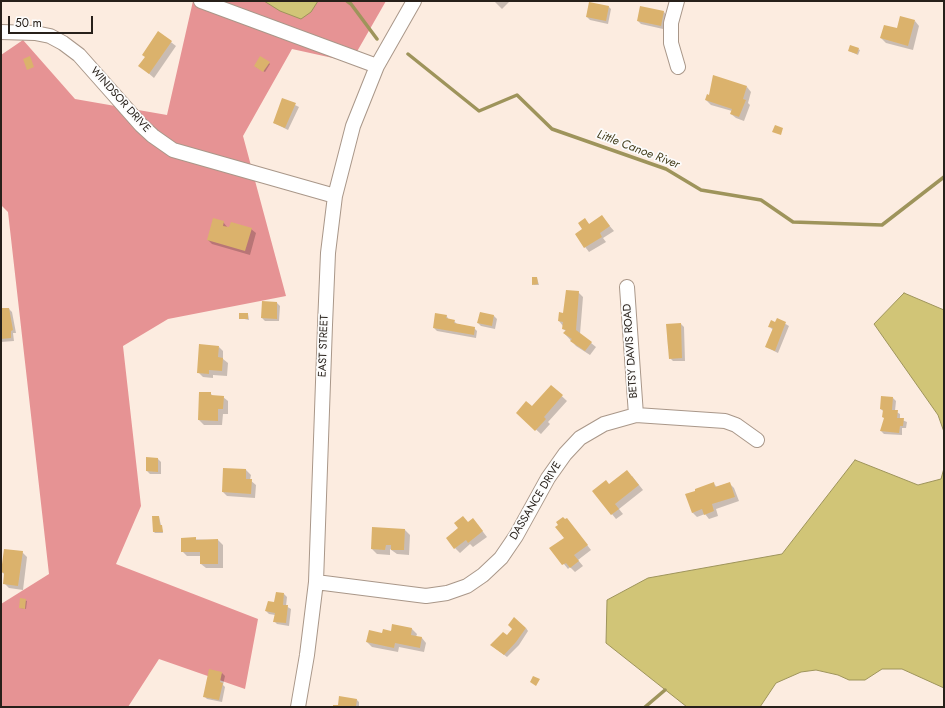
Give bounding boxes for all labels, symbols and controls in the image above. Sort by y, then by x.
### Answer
scale bar [10,8,95,34]
text: 50 m [15,14,42,32]
street label: WINDSOR DRIVE [87,65,153,135]
water label: Little Canoe River [595,128,681,172]
street label: BETSY DAVIS ROAD [621,303,641,399]
street label: EAST STREET [316,315,332,377]
street label: DASSANCE DRIVE [507,460,565,542]

